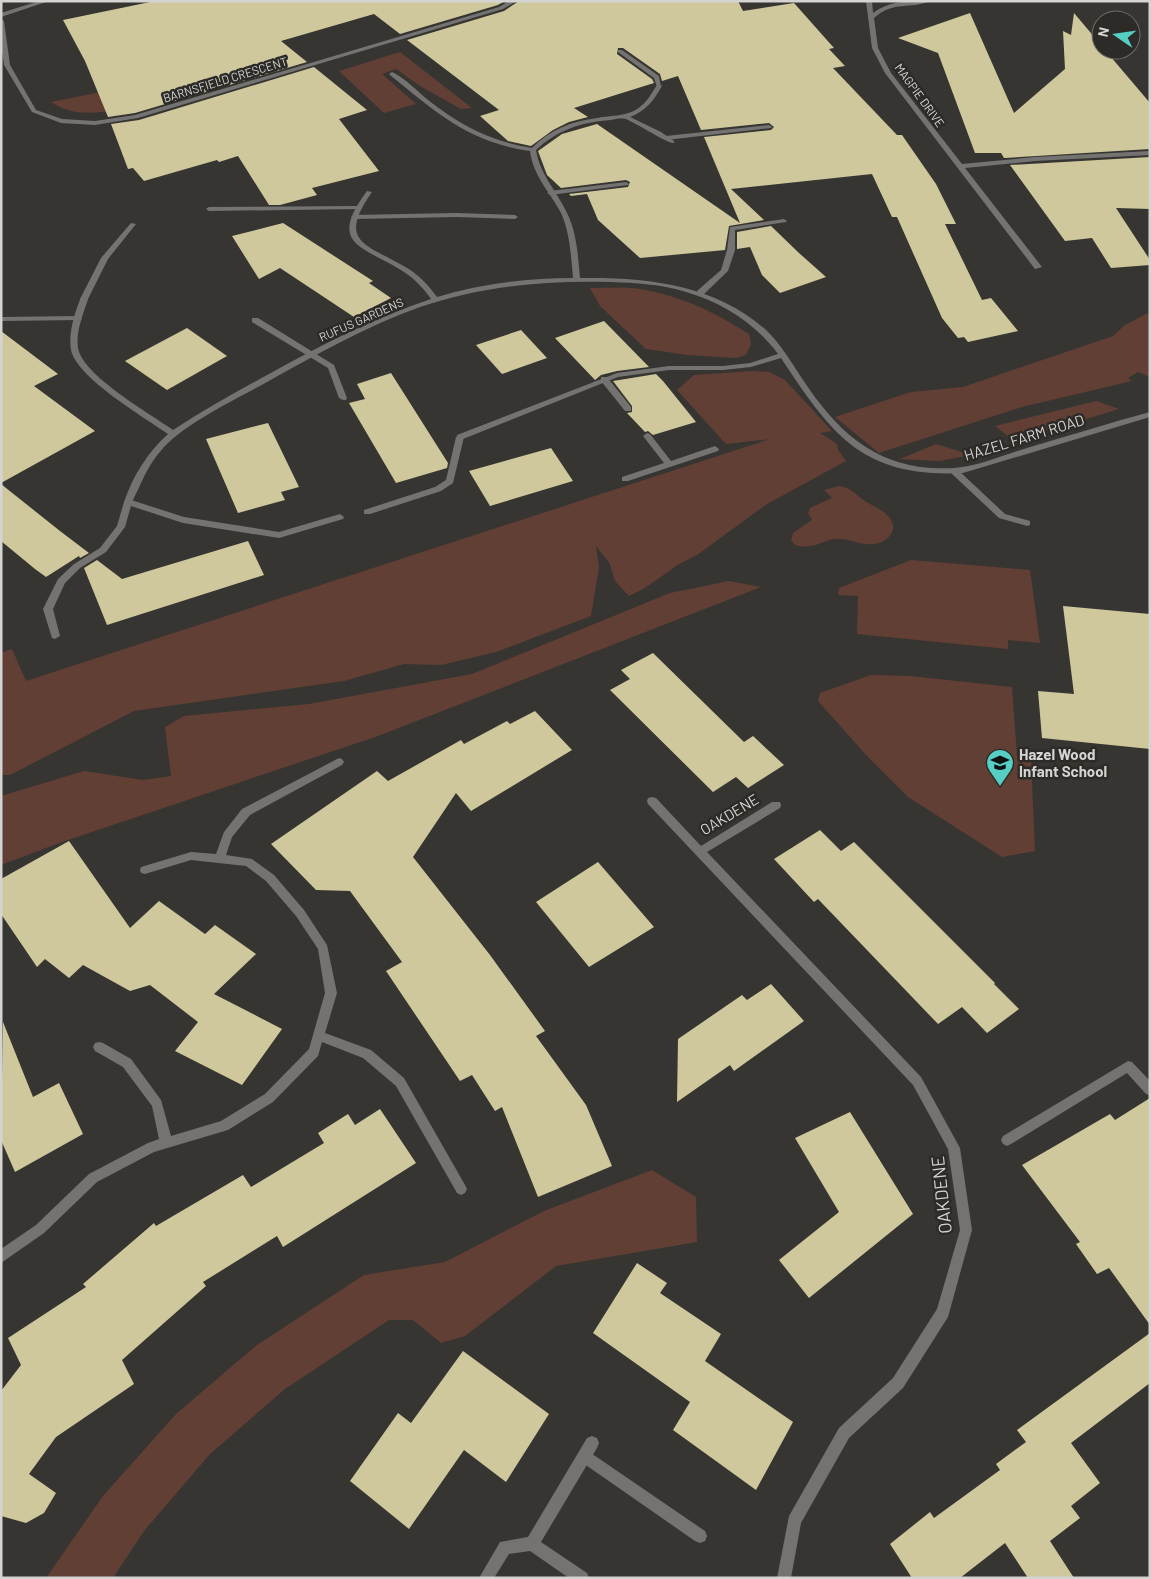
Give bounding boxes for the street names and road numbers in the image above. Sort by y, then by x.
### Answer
street label: BARNSFIELD CRESCENT [161,53,289,105]
street label: MAGPIE DRIVE [892,61,948,129]
street label: RUFUS GARDENS [317,294,405,344]
street label: HAZEL FARM ROAD [962,410,1086,464]
street label: OAKDENE [697,790,761,838]
street label: OAKDENE [926,1155,956,1235]

